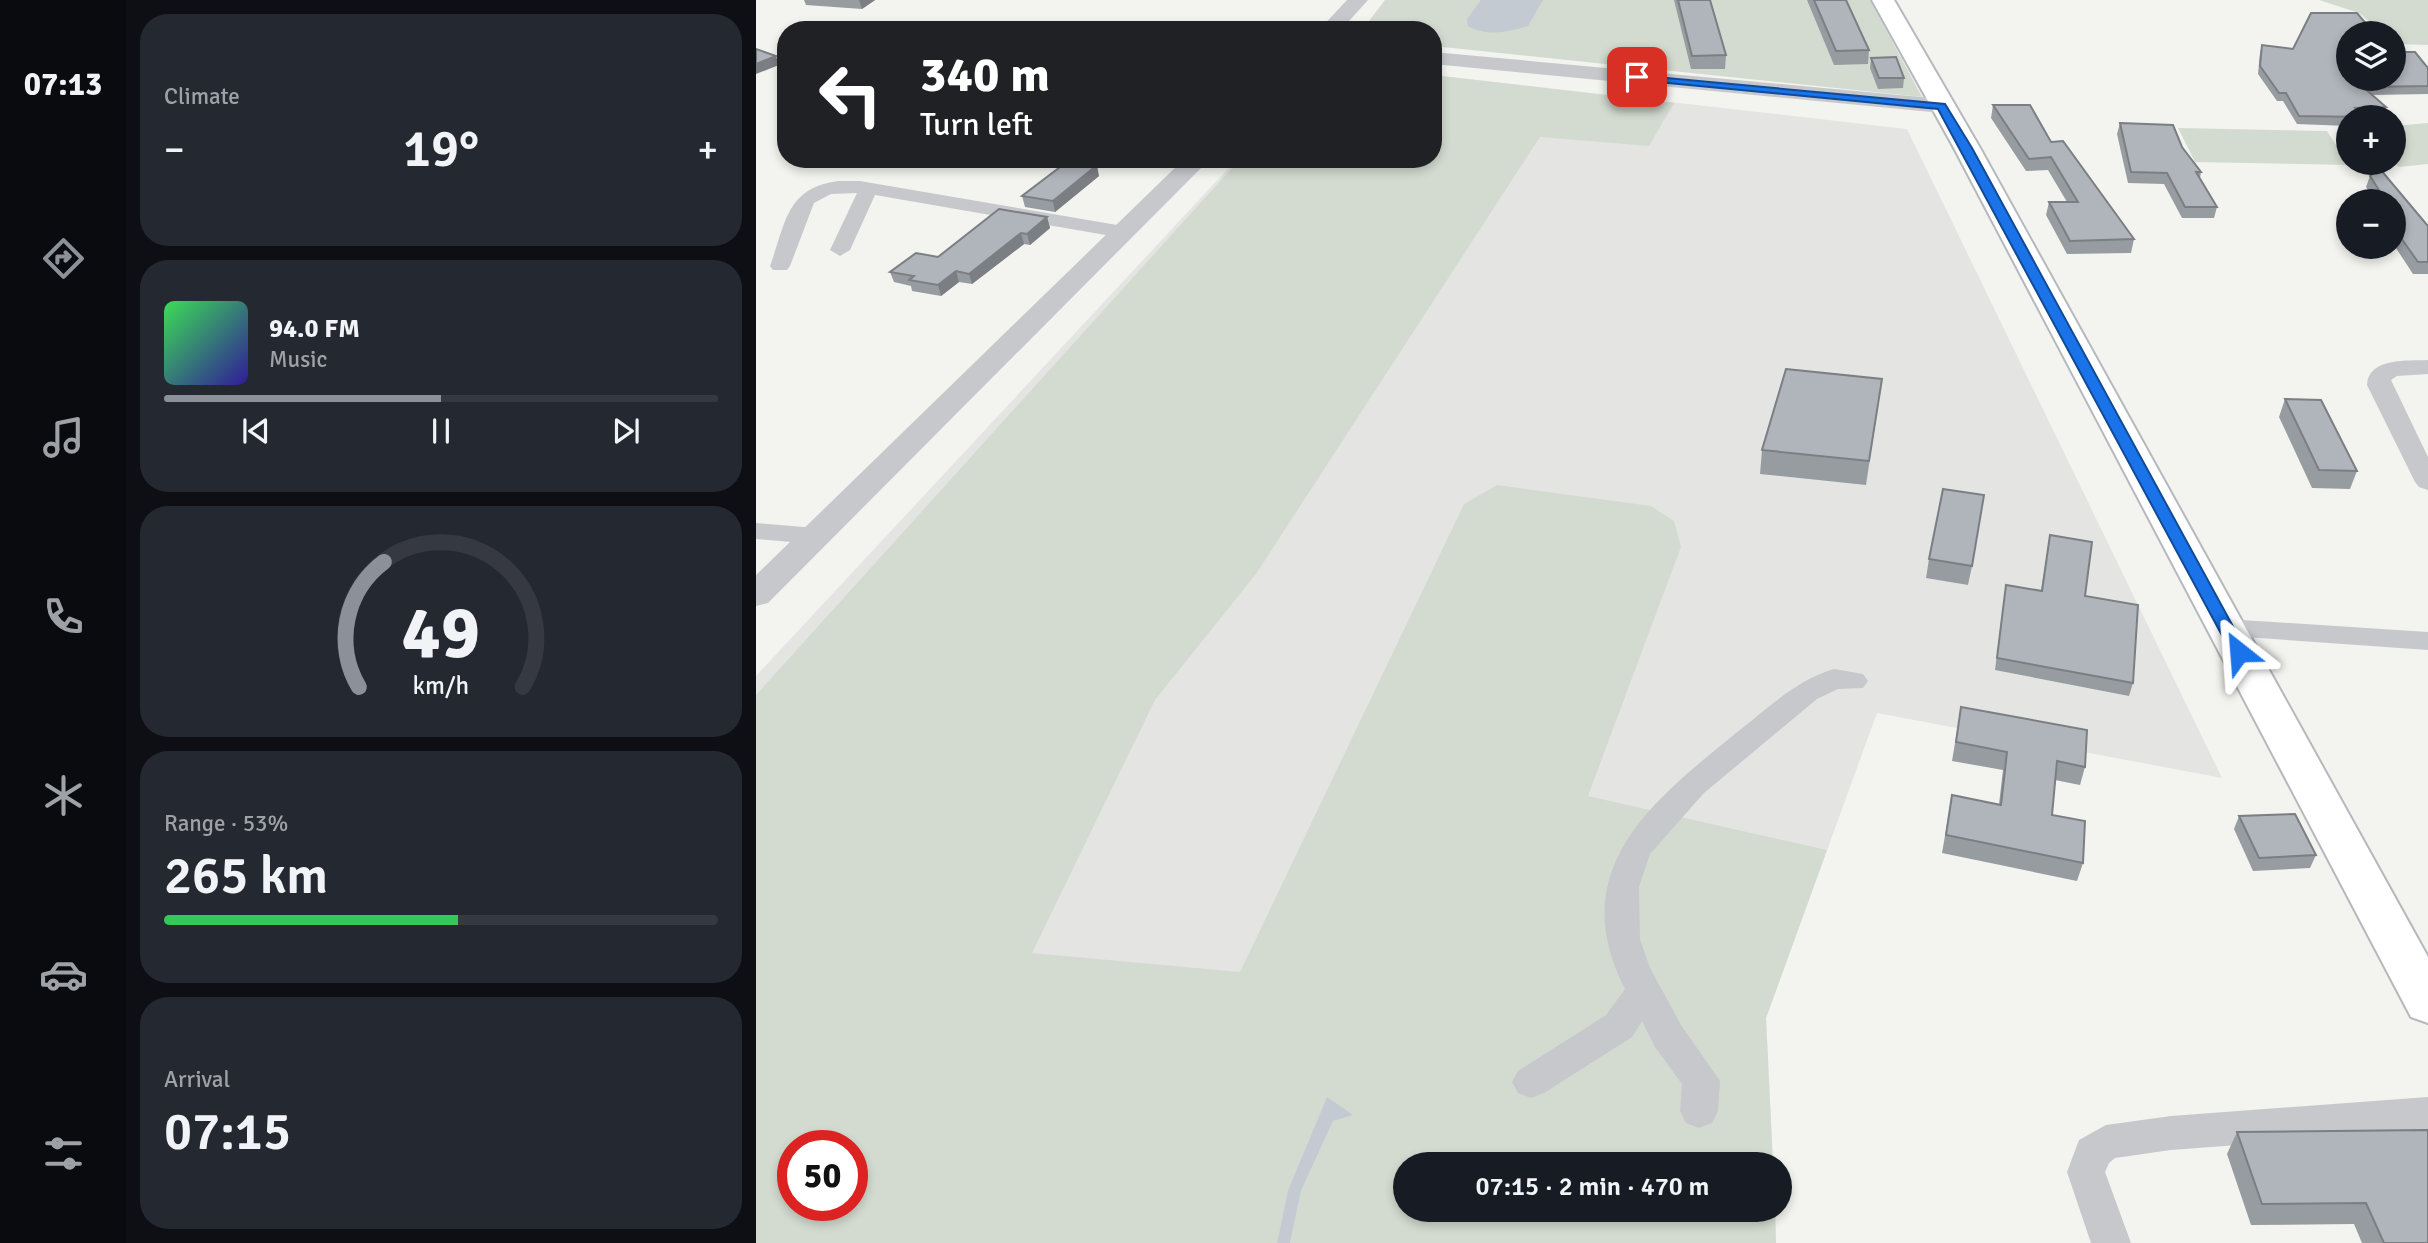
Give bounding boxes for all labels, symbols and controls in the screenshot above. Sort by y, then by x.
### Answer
map controls [2336,21,2406,259]
button: layers [2336,21,2406,91]
text: 340 m [920,45,1050,105]
pin [1607,47,1667,107]
icon: left [805,49,896,140]
icon: arrive [1618,58,1656,96]
text: 07:13 [24,65,102,104]
text: Climate [164,82,240,111]
text: Turn left [920,105,1033,144]
button: + [2336,105,2406,175]
text: 19° [403,117,479,181]
text: − [164,126,185,173]
text: + [697,126,718,173]
button: − [2336,189,2406,259]
icon: directions [39,234,88,283]
text: 94.0 FM [269,313,360,345]
text: Music [269,345,327,374]
icon: previous [237,412,275,450]
icon: pause [422,412,460,450]
icon: next [607,412,645,450]
icon: music [39,413,88,462]
text: 49 [402,590,480,679]
icon: phone [39,592,88,641]
position arrow [2202,615,2276,689]
text: km/h [413,670,469,701]
icon: climate [39,771,88,820]
text: Range · 53% [164,809,288,838]
text: 265 km [164,844,328,908]
icon: car [39,950,88,999]
text: Arrival [164,1065,230,1094]
text: 07:15 [164,1100,291,1164]
icon: filters [39,1129,88,1178]
speed limit sign: 50 [777,1130,868,1221]
text: 07:15 · 2 min · 470 m [1476,1171,1709,1203]

